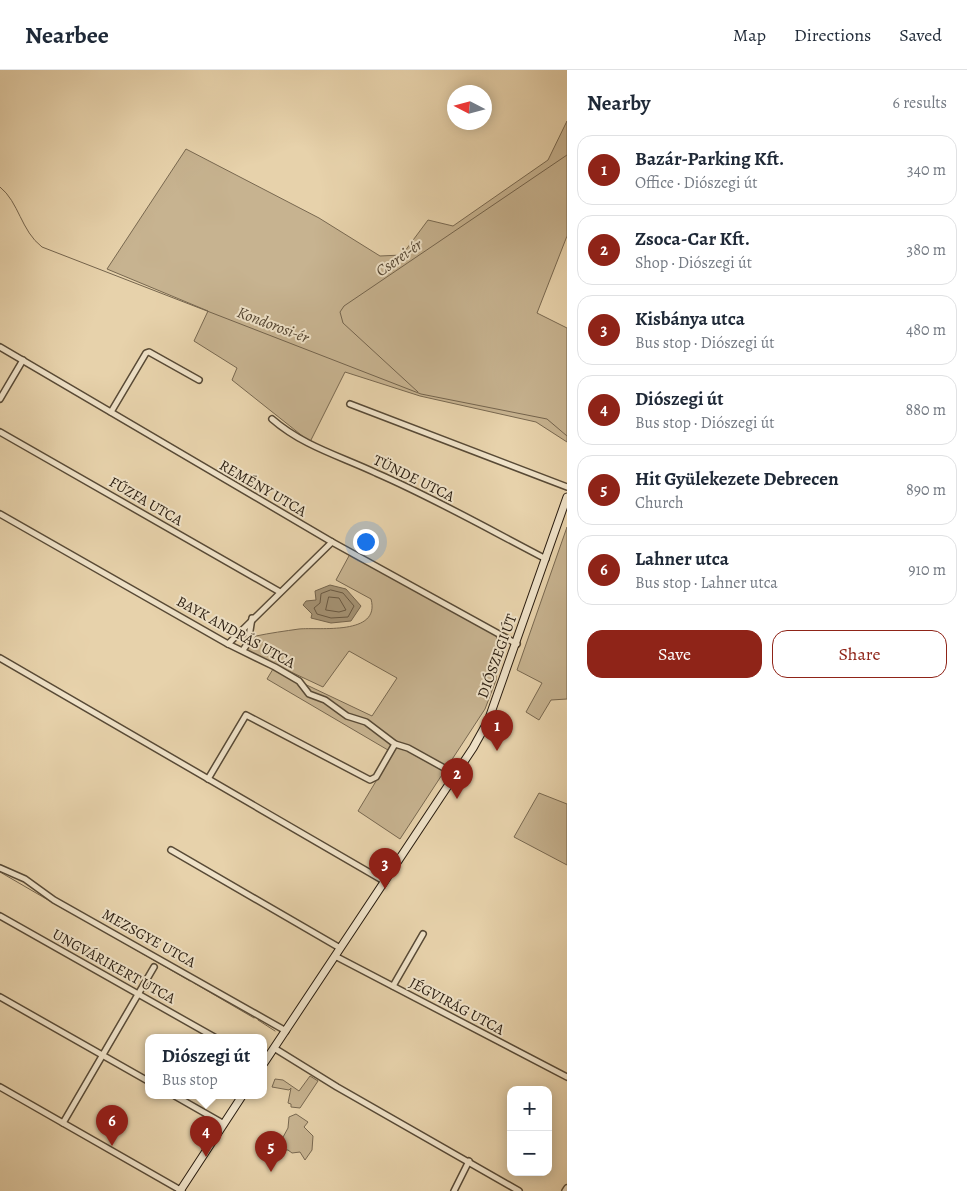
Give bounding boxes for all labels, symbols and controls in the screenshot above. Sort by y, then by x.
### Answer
text: Nearbee [25,19,109,51]
text: Map [733,23,766,47]
text: Directions [794,23,871,47]
text: Saved [899,23,942,47]
north arrow [447,85,492,130]
text: Nearby [587,89,650,117]
text: 6 results [893,92,947,114]
text: Bazár-Parking Kft. [635,146,784,172]
text: 1 [601,159,607,181]
text: 340 m [907,159,946,181]
text: Office · Diószegi út [635,172,758,194]
text: Zsoca-Car Kft. [635,226,750,252]
water label: Cserei-ér [371,234,427,282]
text: 2 [600,239,608,261]
text: 380 m [907,239,946,261]
text: Shop · Diószegi út [635,252,752,274]
water label: Kondorosi-ér [234,301,312,349]
text: Kisbánya utca [635,306,745,332]
text: 3 [601,319,607,341]
text: 480 m [906,319,946,341]
text: Bus stop · Diószegi út [635,332,775,354]
text: Diószegi út [635,386,723,412]
text: 4 [600,399,608,421]
text: 880 m [905,399,946,421]
text: Bus stop · Diószegi út [635,412,775,434]
street label: TÜNDE UTCA [370,450,458,506]
street label: REMÉNY UTCA [216,455,311,521]
text: Hit Gyülekezete Debrecen [635,466,839,492]
street label: FŰZFA UTCA [106,472,187,530]
text: 5 [601,479,607,501]
text: 890 m [906,479,946,501]
text: Church [635,492,684,514]
your location [353,529,379,555]
text: Lahner utca [635,546,729,572]
text: 6 [600,559,608,581]
text: 910 m [908,559,946,581]
text: Bus stop · Lahner utca [635,572,778,594]
street label: BAYK ANDRÁS UTCA [173,591,299,673]
street label: DIÓSZEGI ÚT [473,610,522,701]
button: Save [587,630,762,678]
button: Share [772,630,947,678]
pin: 1 [481,710,513,751]
pin: 2 [441,758,473,799]
pin: 3 [369,848,401,889]
street label: MEZSGYE UTCA [99,904,200,972]
street label: UNGVÁRIKERT UTCA [49,924,179,1008]
street label: JÉGVIRÁG UTCA [406,973,508,1040]
popup [145,1034,267,1099]
text: Diószegi út [162,1043,250,1069]
text: Bus stop [162,1069,218,1091]
map controls [507,1086,552,1176]
button: + [507,1086,552,1131]
pin: 6 [96,1105,128,1146]
pin: 4 [190,1116,222,1157]
pin: 5 [255,1131,287,1172]
button: − [507,1131,552,1176]

